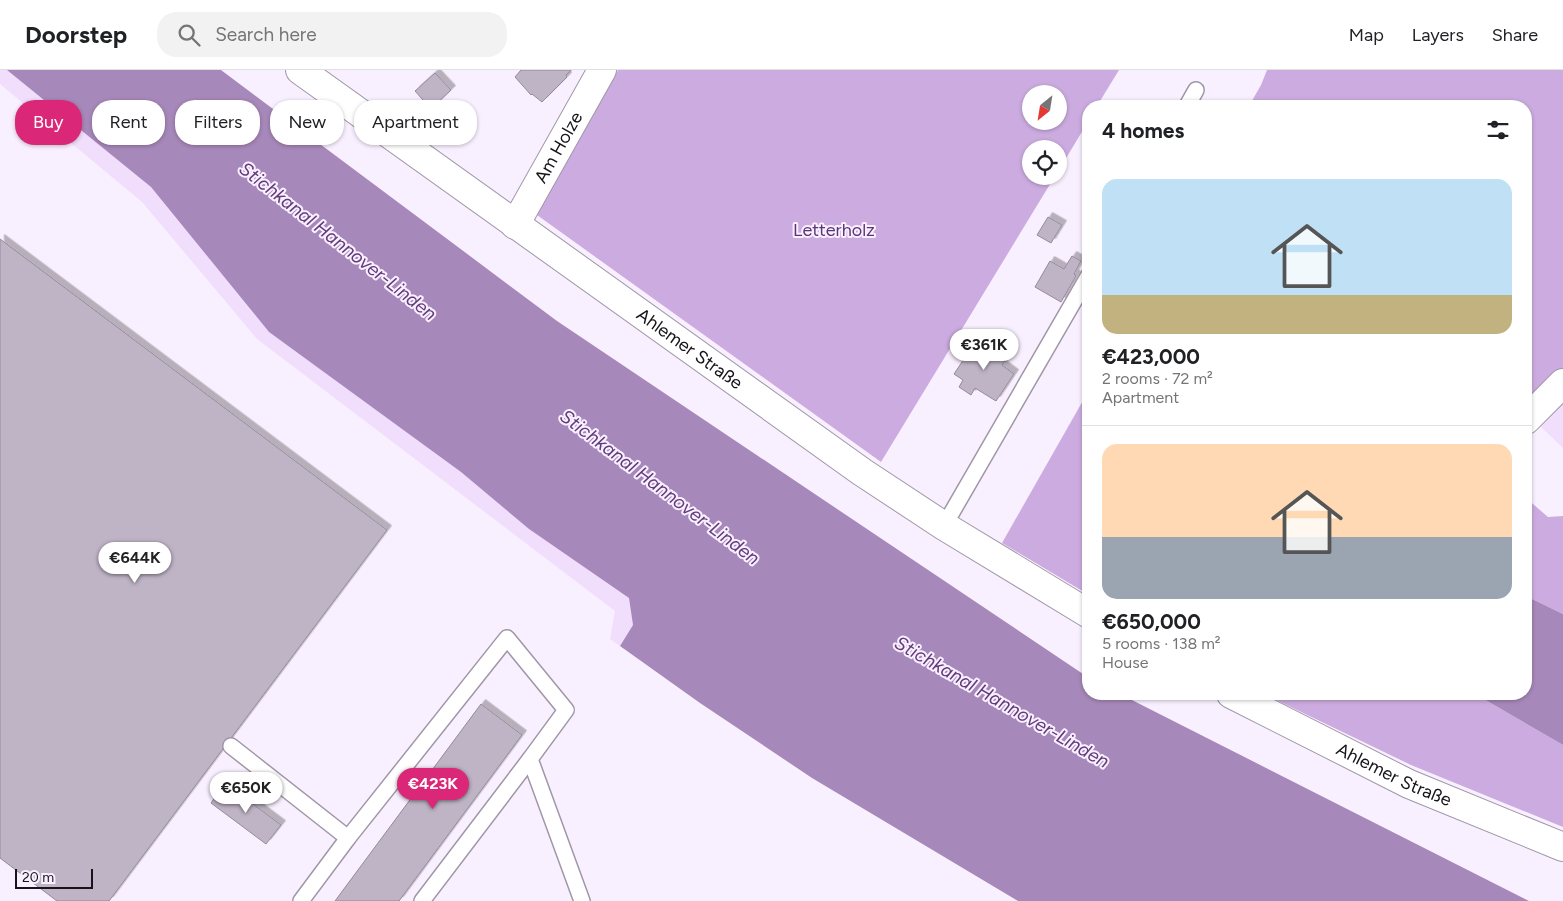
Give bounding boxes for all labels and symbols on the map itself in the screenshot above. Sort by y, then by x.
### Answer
north arrow [1022,85,1068,130]
street label: Am Holze [530,108,587,187]
water label: Stichkanal Hannover-Linden [235,157,442,325]
park label: Letterholz [793,219,875,241]
street label: Ahlemer Straße [632,303,747,394]
pin: €361K [949,328,1019,371]
water label: Stichkanal Hannover-Linden [556,404,765,570]
pin: €644K [100,542,170,584]
water label: Stichkanal Hannover-Linden [891,631,1114,773]
street label: Ahlemer Straße [1333,738,1455,811]
pin: €423K [398,768,468,810]
pin: €650K [211,772,281,814]
scale bar [15,866,92,889]

